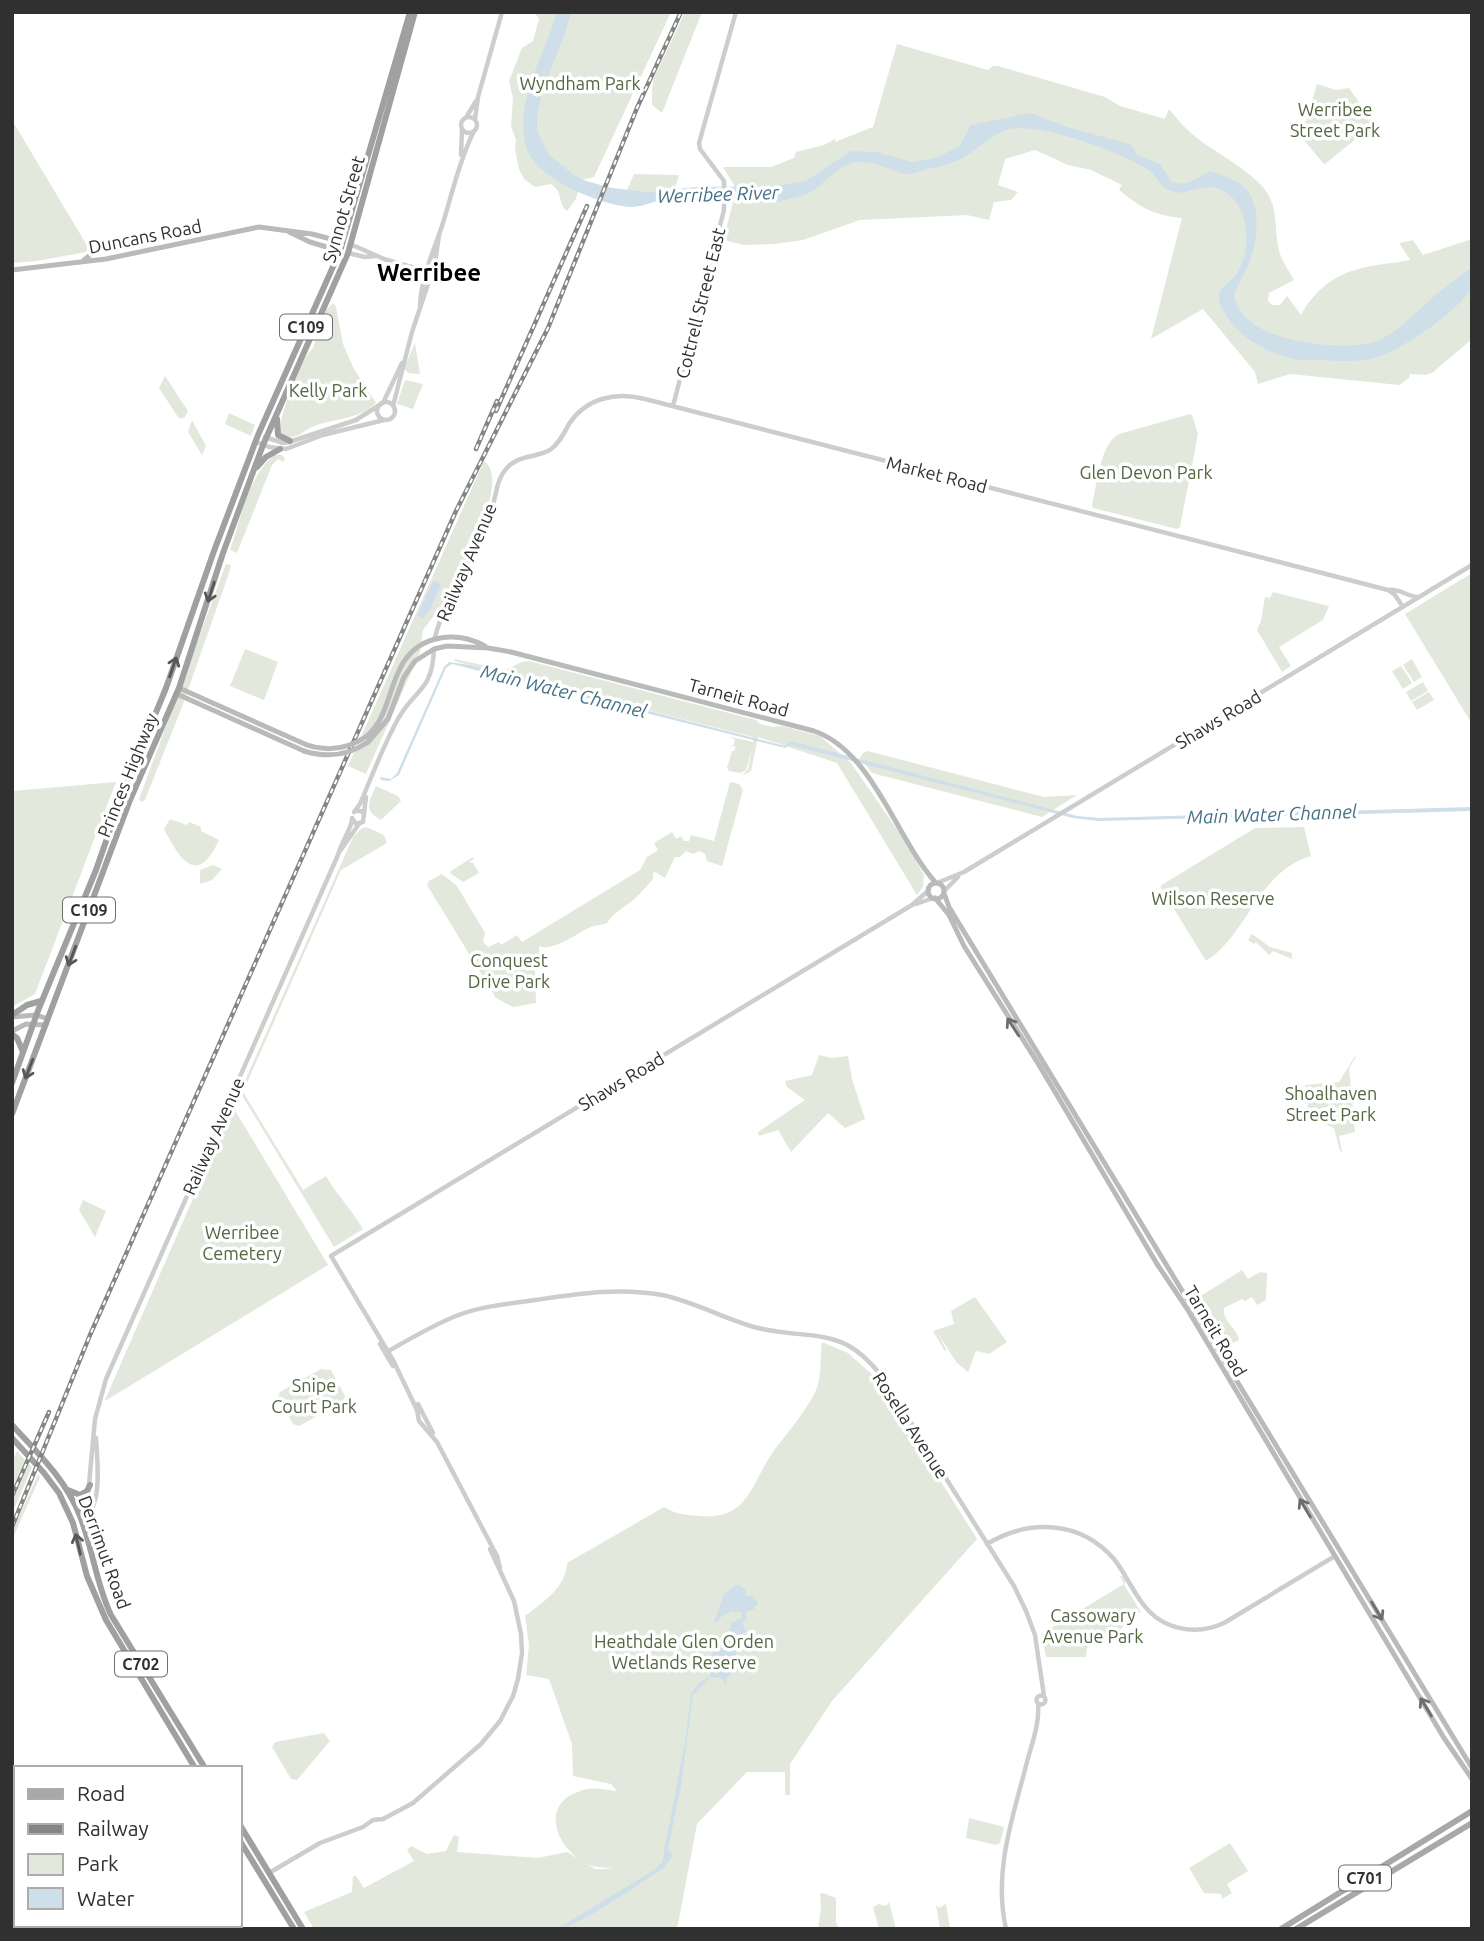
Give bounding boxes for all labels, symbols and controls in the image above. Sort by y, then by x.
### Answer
park label: Wyndham Park [519,73,641,93]
park label: Werribee Street Park [1290,99,1380,140]
street label: Synnot Street [318,153,368,265]
water label: Werribee River [657,181,780,207]
street label: Duncans Road [87,215,203,257]
street label: Cottrell Street East [672,226,728,380]
district label: Werribee [377,259,481,286]
road number: C109 [280,314,332,340]
park label: Kelly Park [289,380,367,400]
street label: Market Road [885,452,989,496]
park label: Glen Devon Park [1079,462,1213,482]
street label: Railway Avenue [432,500,500,624]
one-way arrow [203,580,216,602]
one-way arrow [168,657,181,679]
water label: Main Water Channel [479,660,650,722]
street label: Tarneit Road [687,674,791,720]
street label: Shaws Road [1172,686,1264,752]
street label: Princes Highway [93,710,161,840]
water label: Main Water Channel [1186,800,1358,828]
park label: Wilson Reserve [1151,888,1275,908]
road number: C109 [63,898,115,922]
one-way arrow [64,945,77,967]
park label: Conquest Drive Park [468,950,550,991]
one-way arrow [1006,1017,1020,1037]
street label: Shaws Road [575,1048,667,1114]
one-way arrow [22,1058,34,1080]
street label: Railway Avenue [178,1074,248,1198]
park label: Shoalhaven Street Park [1285,1083,1377,1124]
park label: Werribee Cemetery [202,1222,282,1263]
street label: Tarneit Road [1181,1282,1251,1380]
street label: Rosella Avenue [869,1368,953,1482]
park label: Snipe Court Park [271,1375,357,1416]
street label: Derrimut Road [75,1493,135,1611]
one-way arrow [1298,1498,1312,1518]
one-way arrow [71,1533,84,1556]
one-way arrow [1371,1600,1385,1620]
park label: Cassowary Avenue Park [1043,1605,1143,1646]
park label: Heathdale Glen Orden Wetlands Reserve [594,1631,774,1672]
road number: C702 [115,1652,167,1676]
one-way arrow [1418,1698,1432,1718]
legend [14,1766,242,1927]
text: Road [77,1781,125,1805]
text: Railway [77,1816,149,1840]
text: Park [77,1851,119,1875]
road number: C701 [1339,1866,1391,1890]
text: Water [77,1886,135,1910]

